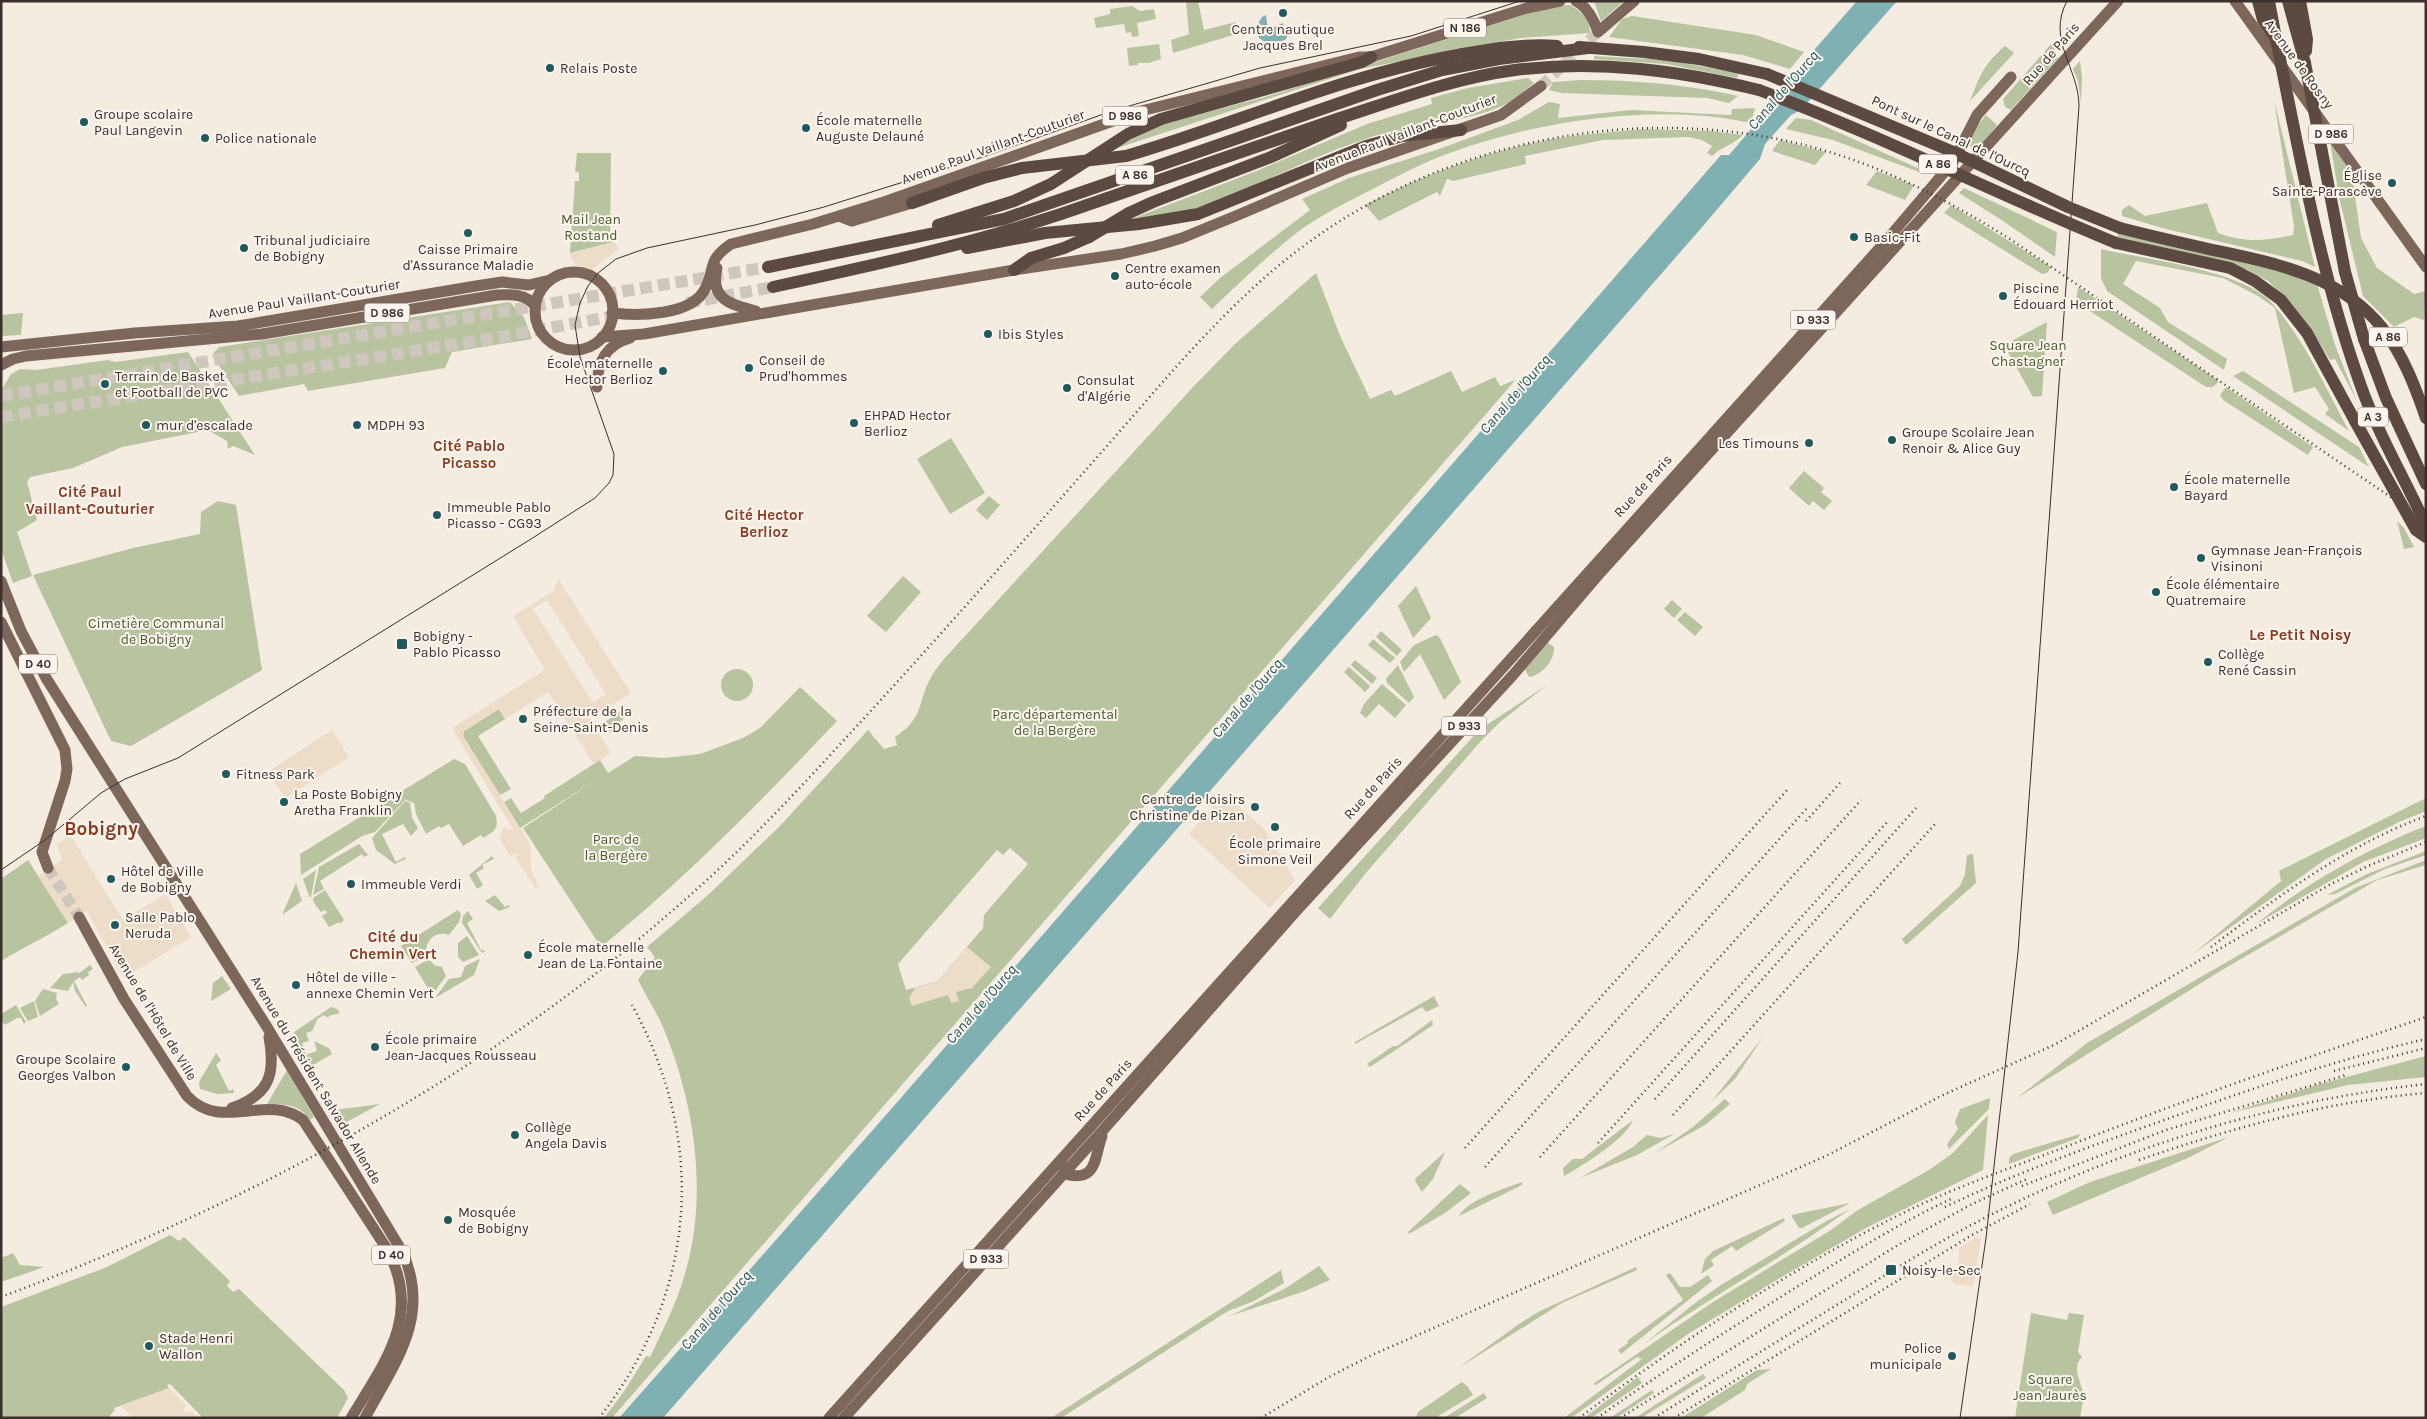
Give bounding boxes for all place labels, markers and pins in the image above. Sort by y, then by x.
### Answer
marker: Centre nautique Jacques Brel [1277,7,1289,19]
place label: Centre nautique Jacques Brel [1232,21,1334,54]
place label: Relais Poste [560,60,637,77]
marker: Relais Poste [544,62,556,74]
place label: Groupe scolaire Paul Langevin [94,106,193,139]
place label: École maternelle Auguste Delauné [816,111,924,145]
marker: Groupe scolaire Paul Langevin [78,116,90,128]
marker: École maternelle Auguste Delauné [800,122,812,134]
place label: Police nationale [215,130,317,147]
marker: Police nationale [199,132,211,144]
place label: Église Sainte-Parascève [2272,166,2382,200]
marker: Église Sainte-Parascève [2386,177,2398,189]
marker: Caisse Primaire d'Assurance Maladie [462,227,474,239]
place label: Basic-Fit [1864,229,1921,246]
marker: Basic-Fit [1848,231,1860,243]
place label: Tribunal judiciaire de Bobigny [254,232,370,265]
place label: Caisse Primaire d'Assurance Maladie [402,241,534,274]
marker: Tribunal judiciaire de Bobigny [238,242,250,254]
place label: Centre examen auto-école [1125,260,1221,293]
marker: Centre examen auto-école [1109,270,1121,282]
place label: Piscine Édouard Herriot [2013,280,2113,313]
marker: Piscine Édouard Herriot [1997,290,2009,302]
place label: Ibis Styles [998,326,1064,343]
marker: Ibis Styles [982,328,994,340]
place label: Conseil de Prud'hommes [759,352,847,385]
place label: École maternelle Hector Berlioz [547,354,653,388]
marker: Conseil de Prud'hommes [743,362,755,374]
marker: École maternelle Hector Berlioz [657,365,669,377]
place label: Terrain de Basket et Football de PVC [115,368,228,401]
place label: Consulat d'Algérie [1077,372,1134,405]
marker: Terrain de Basket et Football de PVC [99,378,111,390]
marker: Consulat d'Algérie [1061,382,1073,394]
place label: EHPAD Hector Berlioz [864,407,952,440]
place label: mur d'escalade [156,417,253,434]
place label: MDPH 93 [367,417,425,434]
marker: EHPAD Hector Berlioz [848,417,860,429]
marker: mur d'escalade [140,419,152,431]
marker: MDPH 93 [351,419,363,431]
place label: Groupe Scolaire Jean Renoir & Alice Guy [1902,424,2035,457]
marker: Groupe Scolaire Jean Renoir & Alice Guy [1886,434,1898,446]
place label: Les Timouns [1718,435,1799,452]
marker: Les Timouns [1803,437,1815,449]
place label: École maternelle Bayard [2184,470,2290,504]
marker: École maternelle Bayard [2168,481,2180,493]
place label: Immeuble Pablo Picasso - CG93 [447,499,551,532]
marker: Immeuble Pablo Picasso - CG93 [431,509,443,521]
place label: Gymnase Jean-François Visinoni [2211,542,2362,575]
marker: Gymnase Jean-François Visinoni [2195,552,2207,564]
place label: École élémentaire Quatremaire [2166,575,2280,609]
marker: École élémentaire Quatremaire [2150,586,2162,598]
place label: Bobigny - Pablo Picasso [413,628,501,661]
marker: Bobigny - Pablo Picasso [395,637,409,651]
place label: Collège René Cassin [2218,646,2296,679]
marker: Collège René Cassin [2202,656,2214,668]
place label: Préfecture de la Seine-Saint-Denis [533,703,649,736]
marker: Préfecture de la Seine-Saint-Denis [517,713,529,725]
place label: Fitness Park [236,766,315,783]
marker: Fitness Park [220,768,232,780]
place label: La Poste Bobigny Aretha Franklin [294,786,402,819]
place label: Centre de loisirs Christine de Pizan [1129,791,1245,824]
marker: La Poste Bobigny Aretha Franklin [278,796,290,808]
marker: Centre de loisirs Christine de Pizan [1249,801,1261,813]
marker: École primaire Simone Veil [1269,821,1281,833]
place label: École primaire Simone Veil [1229,834,1321,868]
place label: Hôtel de Ville de Bobigny [121,863,204,896]
marker: Hôtel de Ville de Bobigny [105,873,117,885]
place label: Immeuble Verdi [361,876,462,893]
marker: Immeuble Verdi [345,878,357,890]
place label: Salle Pablo Neruda [125,909,195,942]
marker: Salle Pablo Neruda [109,919,121,931]
place label: École maternelle Jean de La Fontaine [538,938,663,972]
marker: École maternelle Jean de La Fontaine [522,949,534,961]
place label: Hôtel de ville - annexe Chemin Vert [306,969,434,1002]
marker: Hôtel de ville - annexe Chemin Vert [290,979,302,991]
place label: École primaire Jean-Jacques Rousseau [385,1030,537,1064]
marker: École primaire Jean-Jacques Rousseau [369,1041,381,1053]
place label: Groupe Scolaire Georges Valbon [16,1051,116,1084]
marker: Groupe Scolaire Georges Valbon [120,1061,132,1073]
place label: Collège Angela Davis [525,1119,607,1152]
marker: Collège Angela Davis [509,1129,521,1141]
place label: Mosquée de Bobigny [458,1204,529,1237]
marker: Mosquée de Bobigny [442,1214,454,1226]
place label: Noisy-le-Sec [1902,1262,1981,1279]
marker: Noisy-le-Sec [1884,1263,1898,1277]
place label: Stade Henri Wallon [159,1330,233,1363]
marker: Stade Henri Wallon [143,1340,155,1352]
place label: Police municipale [1869,1340,1942,1373]
marker: Police municipale [1946,1350,1958,1362]

